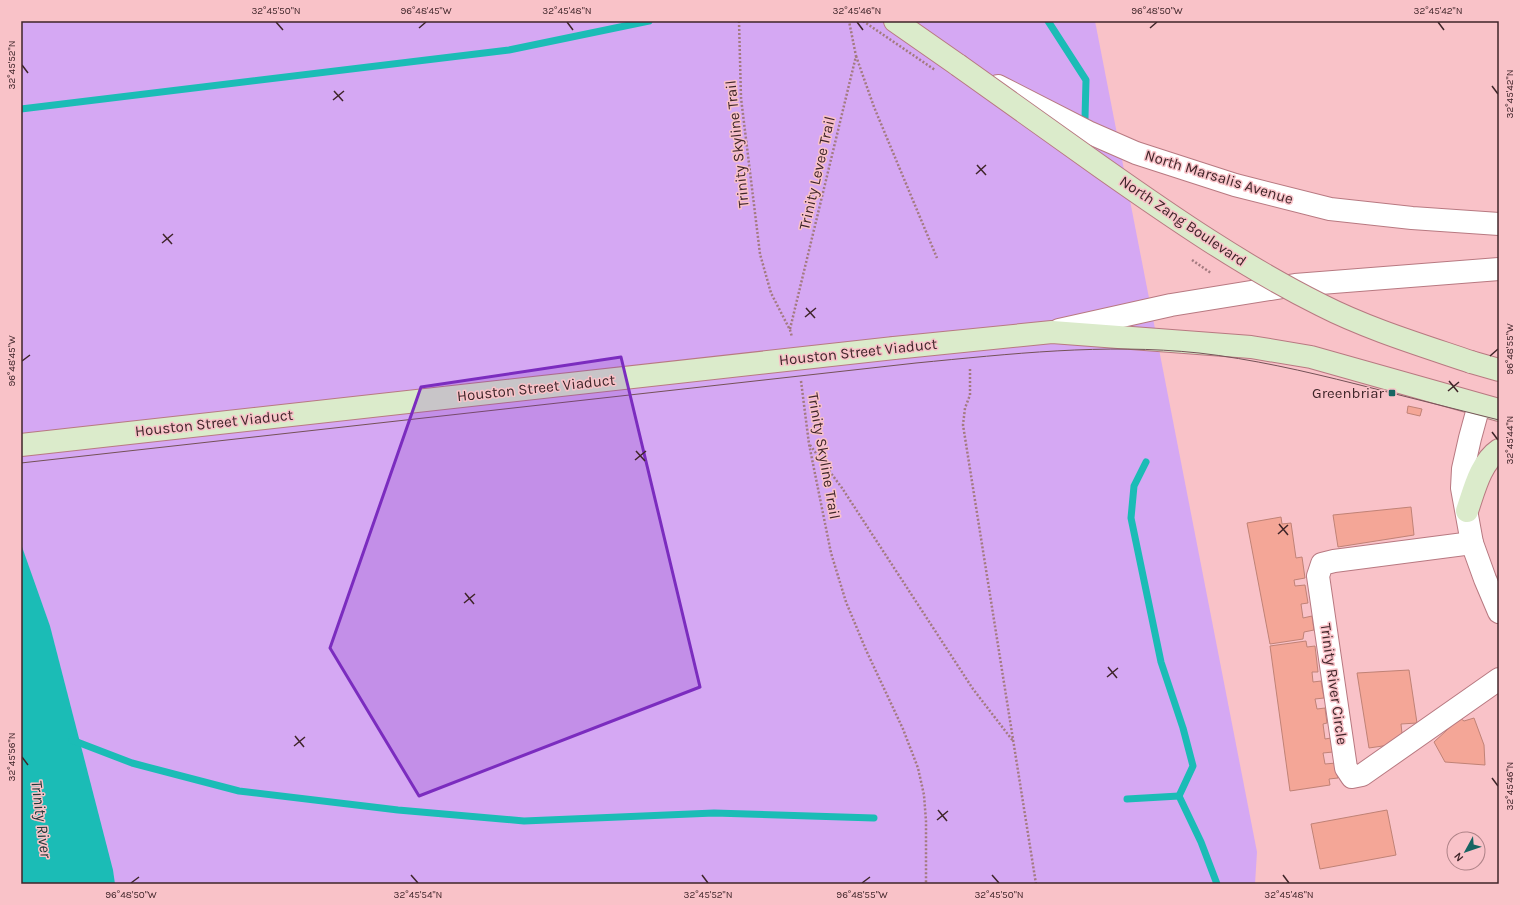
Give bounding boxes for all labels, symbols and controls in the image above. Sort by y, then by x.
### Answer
text: 32°45'50"N [251,5,301,17]
text: 96°48'45"W [400,5,452,17]
text: 32°45'48"N [542,5,592,17]
text: 32°45'46"N [833,5,881,17]
text: 96°48'50"W [1131,5,1183,17]
text: 32°45'42"N [1414,5,1462,17]
text: 32°45'52"N [6,40,18,90]
text: 32°45'42"N [1504,70,1516,118]
street label: Trinity Skyline Trail [721,79,753,209]
street label: Trinity Levee Trail [795,114,839,232]
street label: North Marsalis Avenue [1143,146,1295,208]
street label: North Zang Boulevard [1116,172,1250,270]
text: 96°48'55"W [1504,323,1516,375]
text: 96°48'45"W [6,335,18,387]
street label: Houston Street Viaduct [778,335,938,369]
street label: Houston Street Viaduct [456,371,616,405]
place label: Greenbriar [1312,384,1385,402]
marker: Greenbriar [1387,388,1397,398]
street label: Trinity Skyline Trail [804,391,844,521]
street label: Houston Street Viaduct [134,406,294,440]
text: 32°45'44"N [1504,416,1516,464]
street label: Trinity River Circle [1317,622,1351,746]
text: 32°45'56"N [6,733,18,781]
text: 32°45'46"N [1504,762,1516,810]
water label: Trinity River [27,779,56,859]
north arrow [1446,831,1486,871]
text: N [1451,850,1466,864]
text: 96°48'50"W [105,889,157,901]
text: 32°45'54"N [394,889,442,901]
text: 32°45'52"N [683,889,733,901]
text: 96°48'55"W [836,889,888,901]
text: 32°45'50"N [974,889,1024,901]
text: 32°45'48"N [1264,889,1314,901]

